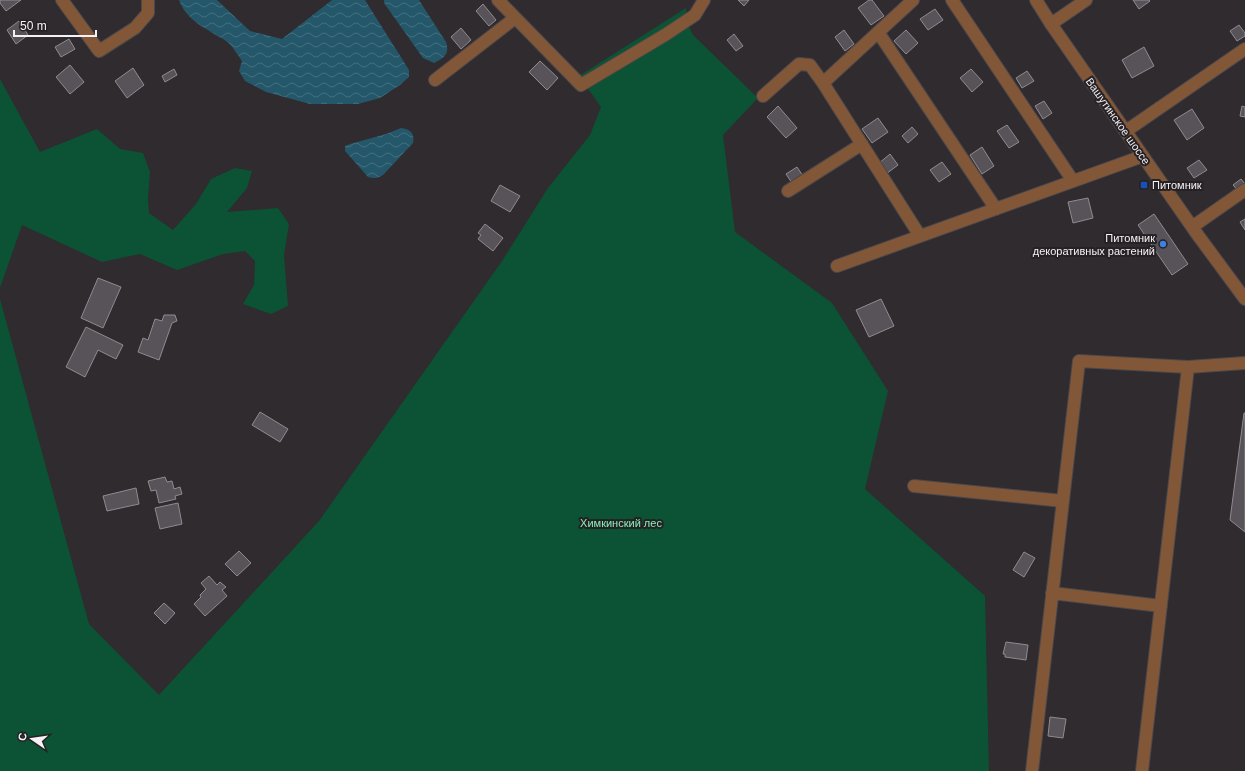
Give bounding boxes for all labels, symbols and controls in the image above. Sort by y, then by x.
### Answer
scale bar [14,12,96,38]
text: 50 m [20,19,47,33]
street label: Вашутинское шоссе [1084,75,1152,167]
place label: Питомник [1152,179,1202,191]
marker: Питомник [1139,180,1149,190]
place label: Питомник декоративных растений [1033,232,1155,257]
marker: Питомник декоративных растений [1158,239,1168,249]
park label: Химкинский лес [580,517,662,529]
north arrow [12,719,52,759]
text: С [16,731,29,742]

